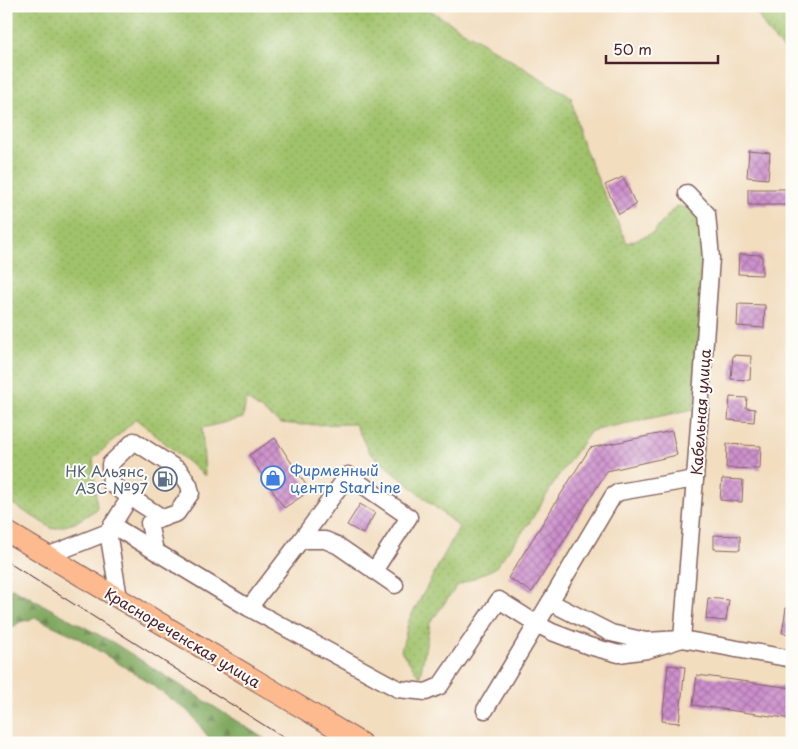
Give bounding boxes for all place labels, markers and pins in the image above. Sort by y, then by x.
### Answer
place label: Фирменный центр StarLine [290,458,401,498]
place label: НК Альянс, АЗС №97 [65,459,148,499]
shop icon: Фирменный центр StarLine [260,465,286,491]
fuel station icon: НК Альянс, АЗС №97 [152,466,178,492]

